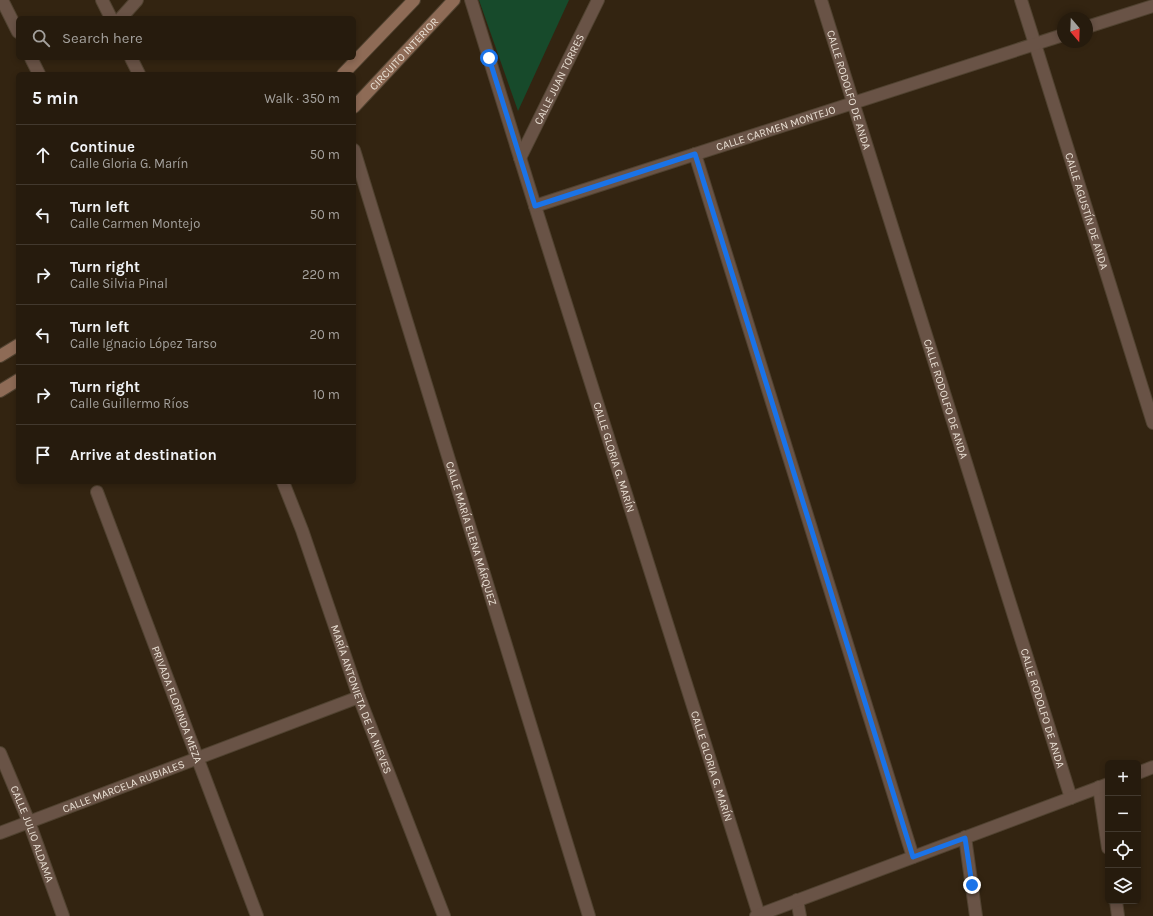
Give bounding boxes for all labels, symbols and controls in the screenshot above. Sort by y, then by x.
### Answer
north arrow [1057,12,1093,48]
street label: CIRCUITO INTERIOR [367,15,442,93]
search box [16,16,356,60]
icon: search [30,27,52,49]
street label: CALLE RODOLFO DE ANDA [824,28,874,152]
text: Search here [62,29,143,47]
street label: CALLE JUAN TORRES [532,32,587,127]
route start [480,49,498,67]
text: 5 min [32,88,79,108]
text: Walk · 350 m [264,91,340,106]
street label: CALLE CARMEN MONTEJO [714,103,837,154]
text: Continue [70,138,135,156]
icon: ahead [32,144,54,166]
text: 50 m [310,147,340,162]
street label: CALLE AGUSTÍN DE ANDA [1062,151,1111,272]
text: Calle Gloria G. Marín [70,156,188,171]
text: Turn left [70,198,129,216]
icon: left [32,204,54,226]
text: 50 m [310,207,340,222]
text: Calle Carmen Montejo [70,216,200,231]
text: Turn right [70,258,140,276]
icon: right [32,264,54,286]
text: 220 m [302,267,340,282]
text: Calle Silvia Pinal [70,276,168,291]
text: Turn left [70,318,129,336]
icon: left [32,324,54,346]
text: 20 m [310,327,340,342]
text: Calle Ignacio López Tarso [70,336,217,351]
street label: CALLE RODOLFO DE ANDA [921,338,971,461]
text: Turn right [70,378,140,396]
icon: right [32,384,54,406]
text: 10 m [313,387,340,402]
text: Calle Guillermo Ríos [70,396,189,411]
street label: CALLE GLORIA G. MARÍN [590,400,637,514]
icon: arrive [32,444,54,466]
text: Arrive at destination [70,446,217,464]
street label: CALLE MARÍA ELENA MÁRQUEZ [443,460,499,607]
street label: MARÍA ANTONIETA DE LA NIEVES [328,623,394,776]
street label: PRIVADA FLORINDA MEZA [149,644,205,766]
street label: CALLE RODOLFO DE ANDA [1018,647,1067,770]
street label: CALLE GLORIA G. MARÍN [688,709,735,823]
street label: CALLE MARCELA RUBIALES [61,758,187,816]
map controls [1105,760,1141,904]
button: + [1105,760,1141,796]
street label: CALLE JULIO ALDAMA [7,784,56,885]
button: − [1105,796,1141,832]
button: locate [1105,832,1141,868]
button: layers [1105,868,1141,904]
route end [963,876,981,894]

